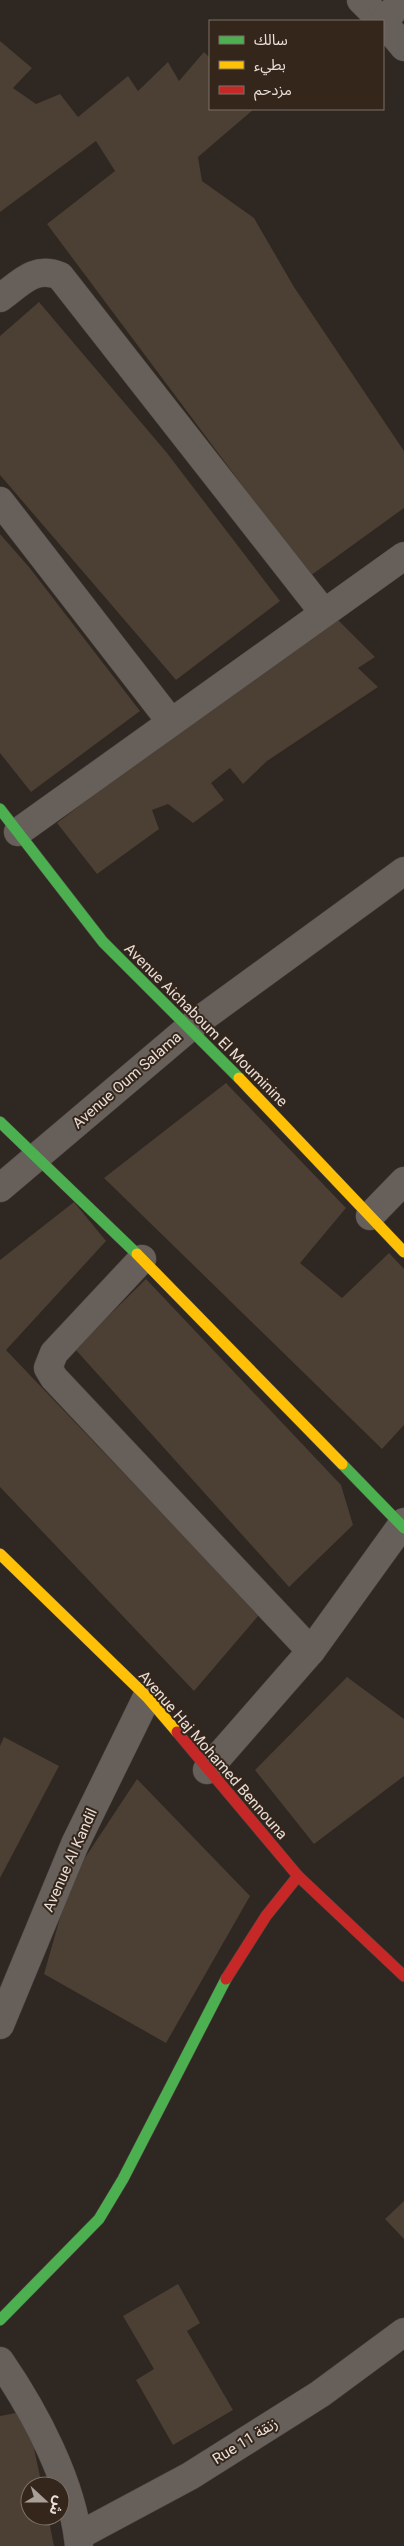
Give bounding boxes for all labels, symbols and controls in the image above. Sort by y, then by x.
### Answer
legend [209,20,384,110]
text: سالك [254,31,288,49]
text: بطيء [254,56,286,76]
text: مزدحم [254,81,292,101]
street label: Avenue Aichaboum El Mouminine [121,940,291,1110]
street label: Avenue Oum Salama [69,1028,185,1132]
street label: Avenue Haj Mohamed Bennouna [135,1667,291,1843]
street label: Avenue Al Kandil [39,1805,101,1915]
street label: Rue 11 زنقة [209,2414,281,2468]
north arrow [20,2476,70,2526]
text: ش [46,2494,68,2517]

